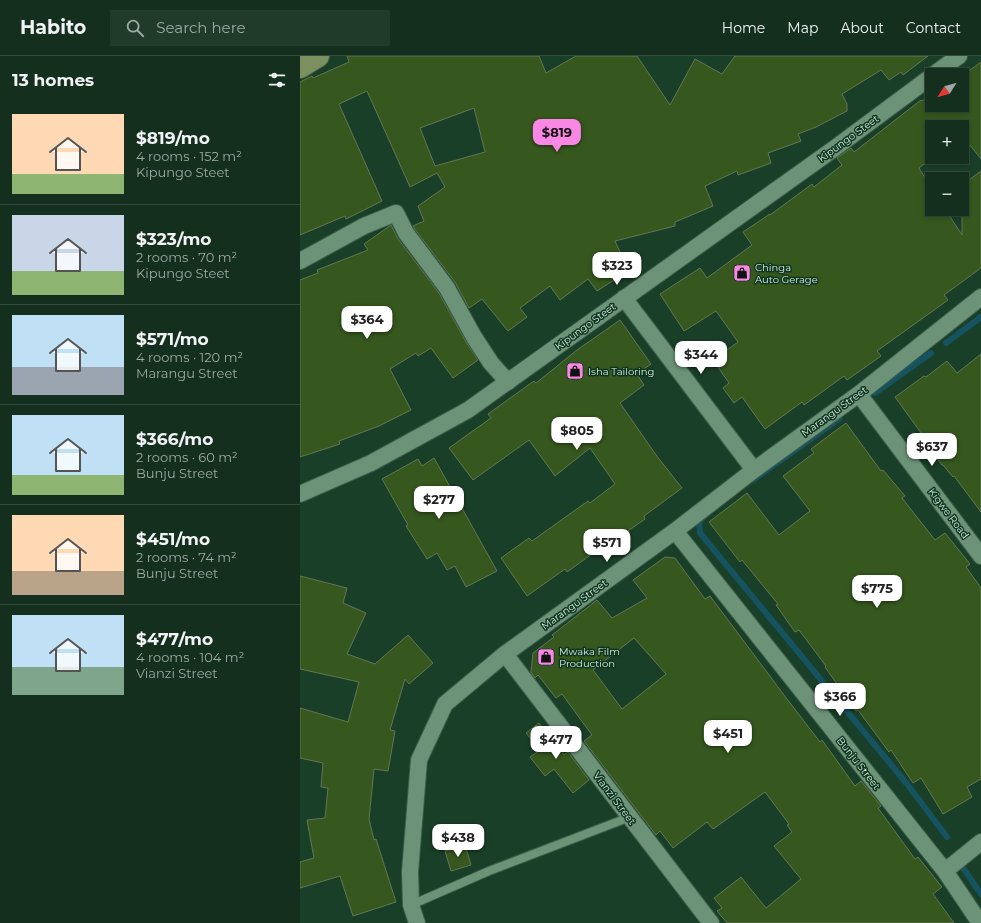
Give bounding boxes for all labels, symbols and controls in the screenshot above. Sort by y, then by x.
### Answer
search box [110,10,390,46]
text: Habito [20,16,86,39]
icon: search [124,17,146,39]
text: Search here [156,18,246,37]
text: Home [722,19,765,37]
text: Map [787,19,818,37]
text: About [840,19,884,37]
text: Contact [906,19,961,37]
north arrow [925,68,969,112]
map controls [925,68,969,216]
icon: filters [266,69,288,91]
text: 13 homes [12,70,94,90]
street label: Kipungo Steet [815,112,881,165]
pin: $819 [533,119,581,153]
button: + [925,120,969,164]
text: $819 [542,124,572,140]
text: $819/mo [136,128,210,148]
icon: home [44,130,92,178]
text: 4 rooms · 152 m² [136,148,242,164]
text: Kipungo Steet [136,164,230,180]
button: − [925,172,969,216]
text: $323/mo [136,229,211,249]
icon: home [44,231,92,279]
text: 2 rooms · 70 m² [136,249,237,265]
pin: $323 [593,252,641,286]
text: $323 [601,257,633,273]
place label: Chinga Auto Gerage [755,261,818,286]
shop icon: Chinga Auto Gerage [732,263,752,283]
text: Kipungo Steet [136,265,230,281]
street label: Kipungo Steet [552,300,618,353]
pin: $364 [343,306,391,340]
text: $364 [350,311,384,327]
text: $571/mo [136,329,209,349]
icon: home [44,331,92,379]
pin: $344 [677,341,725,375]
text: $344 [684,346,718,362]
text: 4 rooms · 120 m² [136,349,243,365]
shop icon: Isha Tailoring [565,361,585,381]
text: Marangu Street [136,365,238,381]
place label: Isha Tailoring [588,365,654,378]
street label: Marangu Street [799,383,870,440]
pin: $805 [553,417,601,451]
text: $805 [560,422,594,438]
text: $366/mo [136,429,213,449]
icon: home [44,431,92,479]
pin: $637 [908,433,956,467]
text: $637 [916,438,948,454]
text: 2 rooms · 60 m² [136,449,238,465]
text: Bunju Street [136,465,218,481]
street label: Kigwe Road [925,485,972,541]
pin: $277 [415,486,463,520]
text: $277 [423,491,455,507]
text: $451/mo [136,529,210,549]
pin: $571 [583,529,631,563]
icon: home [44,531,92,579]
text: $571 [592,534,622,550]
text: 2 rooms · 74 m² [136,549,237,565]
text: Bunju Street [136,565,218,581]
pin: $775 [853,575,901,609]
street label: Marangu Street [539,576,610,633]
text: $775 [861,580,893,596]
text: $477/mo [136,629,213,649]
icon: home [44,631,92,679]
place label: Mwaka Film Production [559,645,620,670]
shop icon: Mwaka Film Production [536,647,556,667]
text: 4 rooms · 104 m² [136,649,244,665]
text: Vianzi Street [136,665,218,681]
pin: $366 [816,683,864,717]
text: $366 [824,688,856,704]
pin: $451 [704,720,752,754]
text: $451 [713,725,743,741]
pin: $477 [532,726,580,760]
text: $477 [540,731,572,747]
street label: Bunju Street [834,734,883,792]
street label: Vianzi Street [591,769,639,827]
pin: $438 [434,824,482,858]
text: $438 [441,829,475,845]

